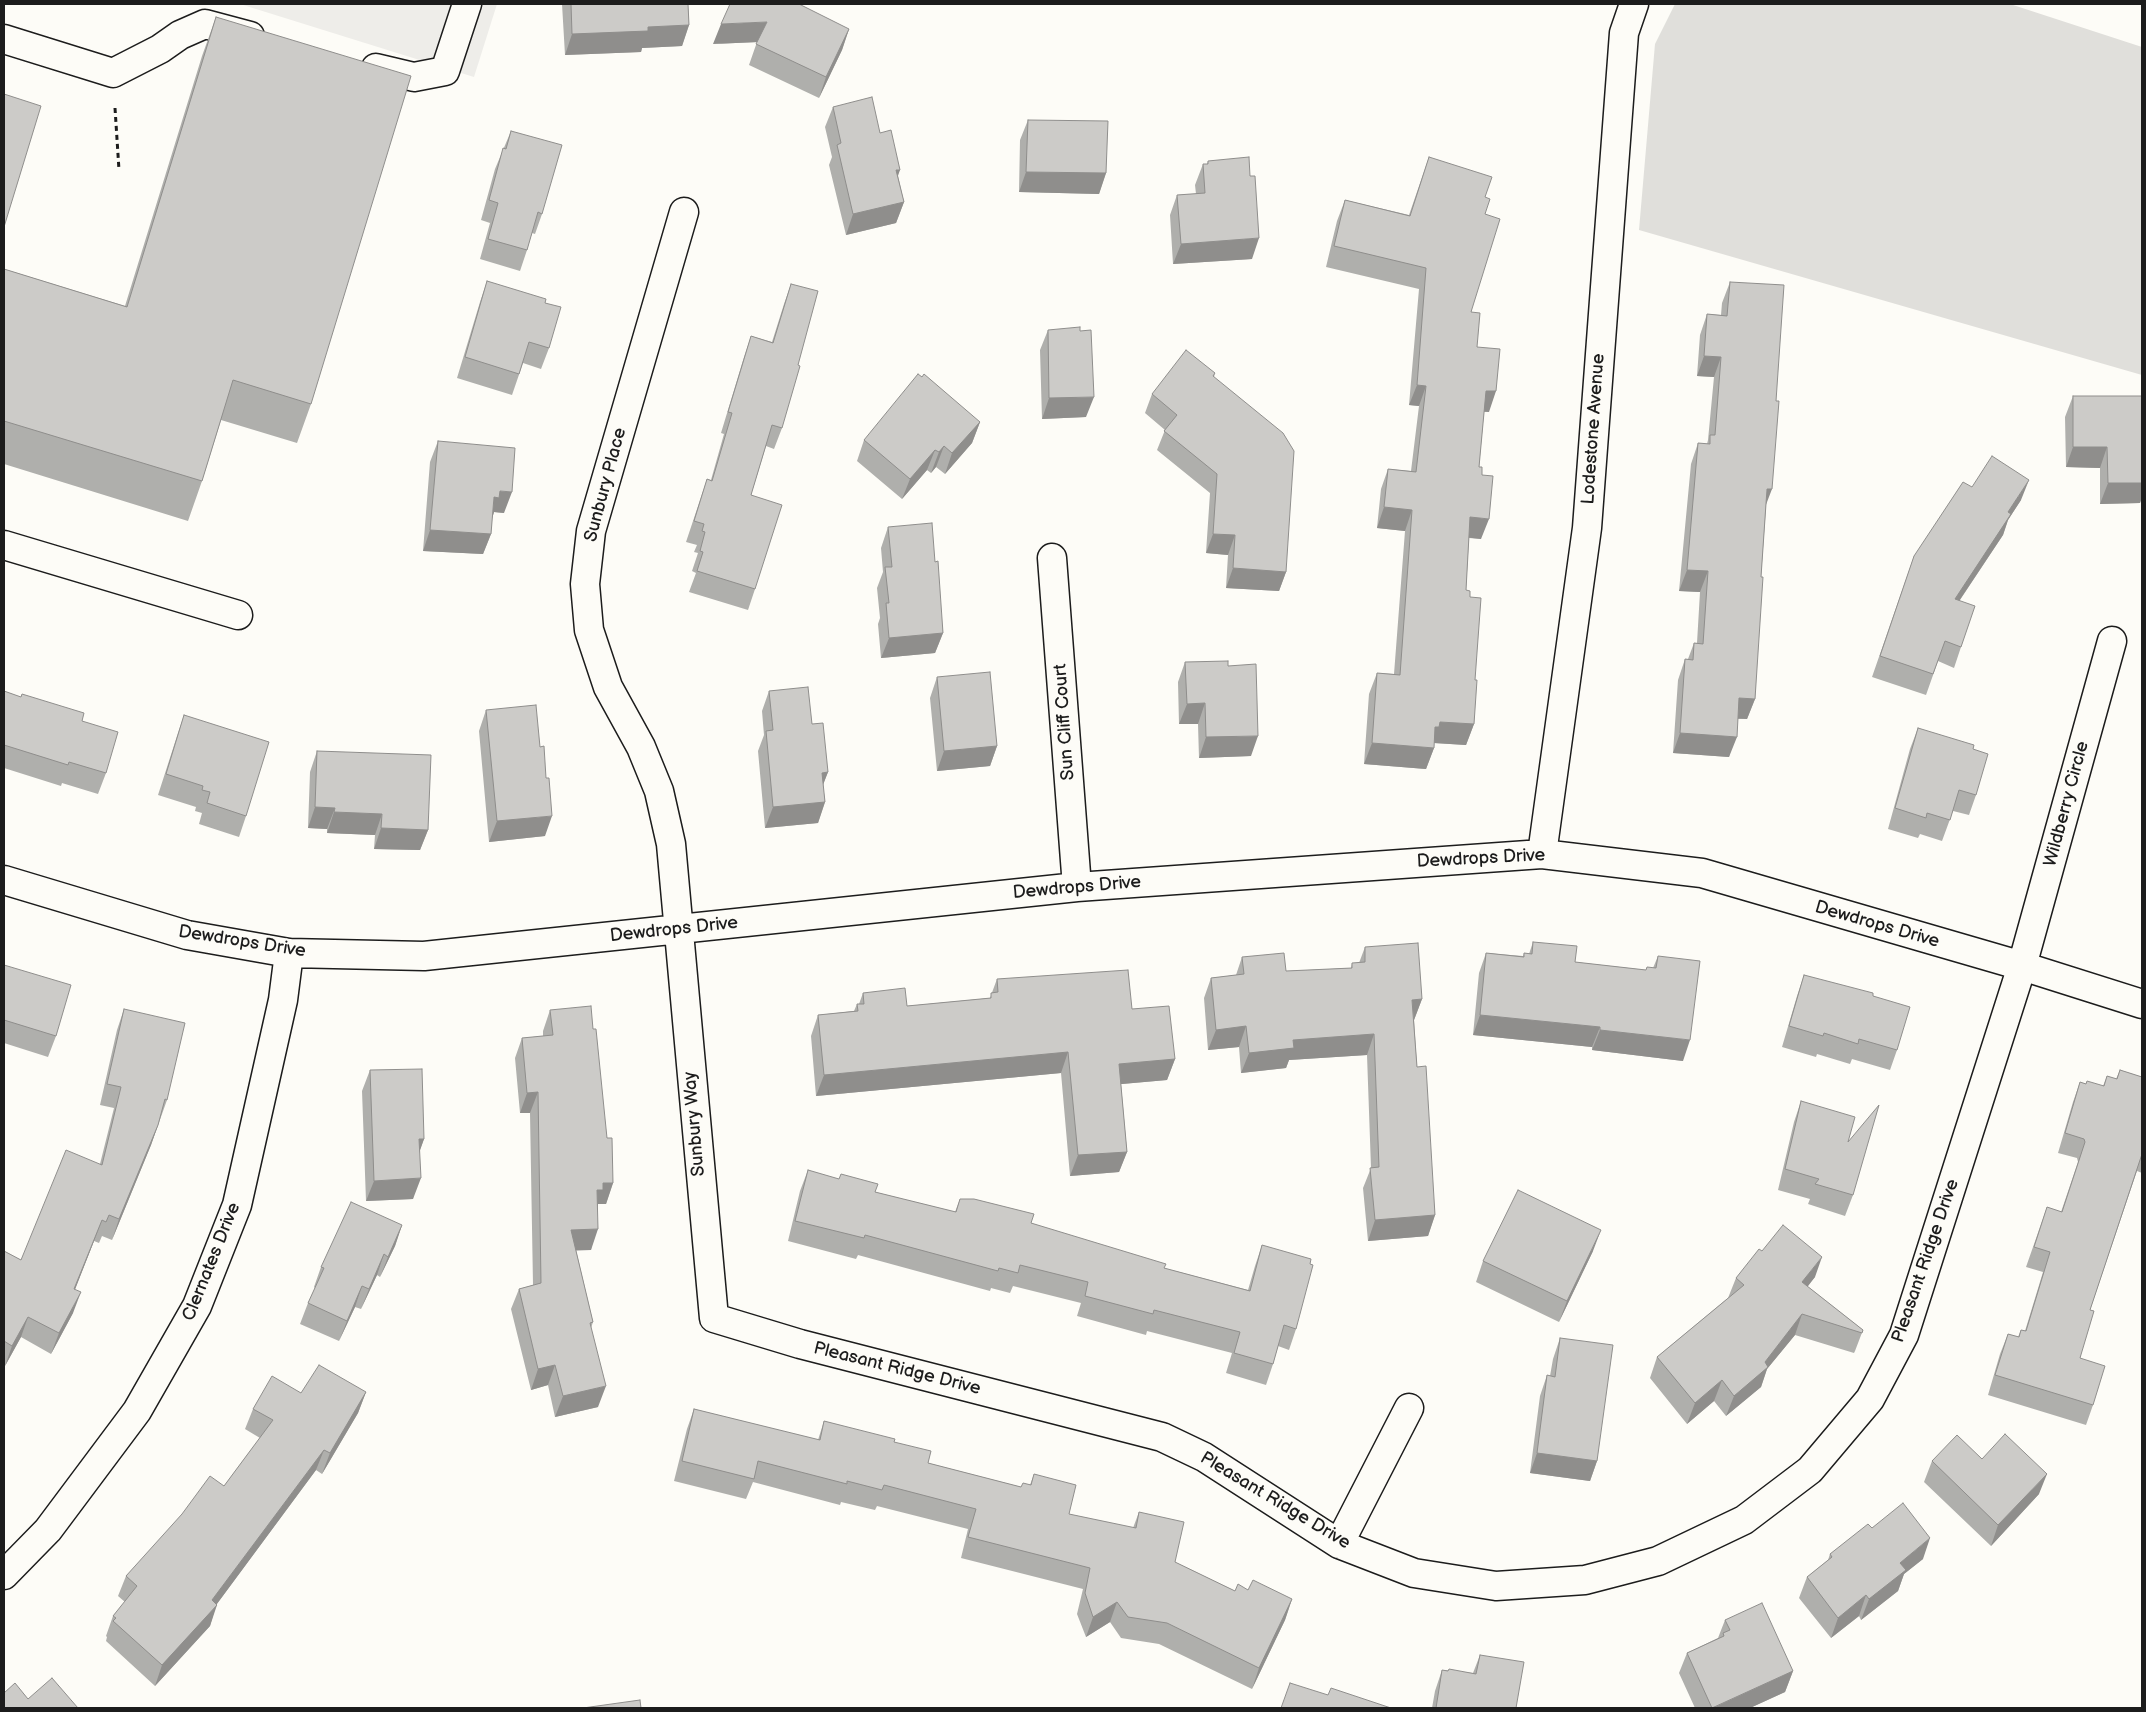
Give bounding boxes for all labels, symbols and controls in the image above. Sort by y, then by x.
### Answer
street label: Lodestone Avenue [1578,353,1610,505]
street label: Sunbury Place [580,426,632,544]
street label: Sun Cliff Court [1050,663,1080,781]
street label: Wildberry Circle [2040,739,2094,869]
street label: Dewdrops Drive [1416,845,1546,873]
street label: Dewdrops Drive [1012,872,1142,904]
street label: Dewdrops Drive [1812,897,1942,953]
street label: Dewdrops Drive [609,913,739,947]
street label: Dewdrops Drive [177,921,307,963]
street label: Sunbury Way [680,1071,710,1177]
street label: Pleasant Ridge Drive [1888,1176,1964,1346]
street label: Clernates Drive [178,1200,246,1324]
street label: Pleasant Ridge Drive [811,1338,983,1400]
street label: Pleasant Ridge Drive [1196,1448,1354,1554]

